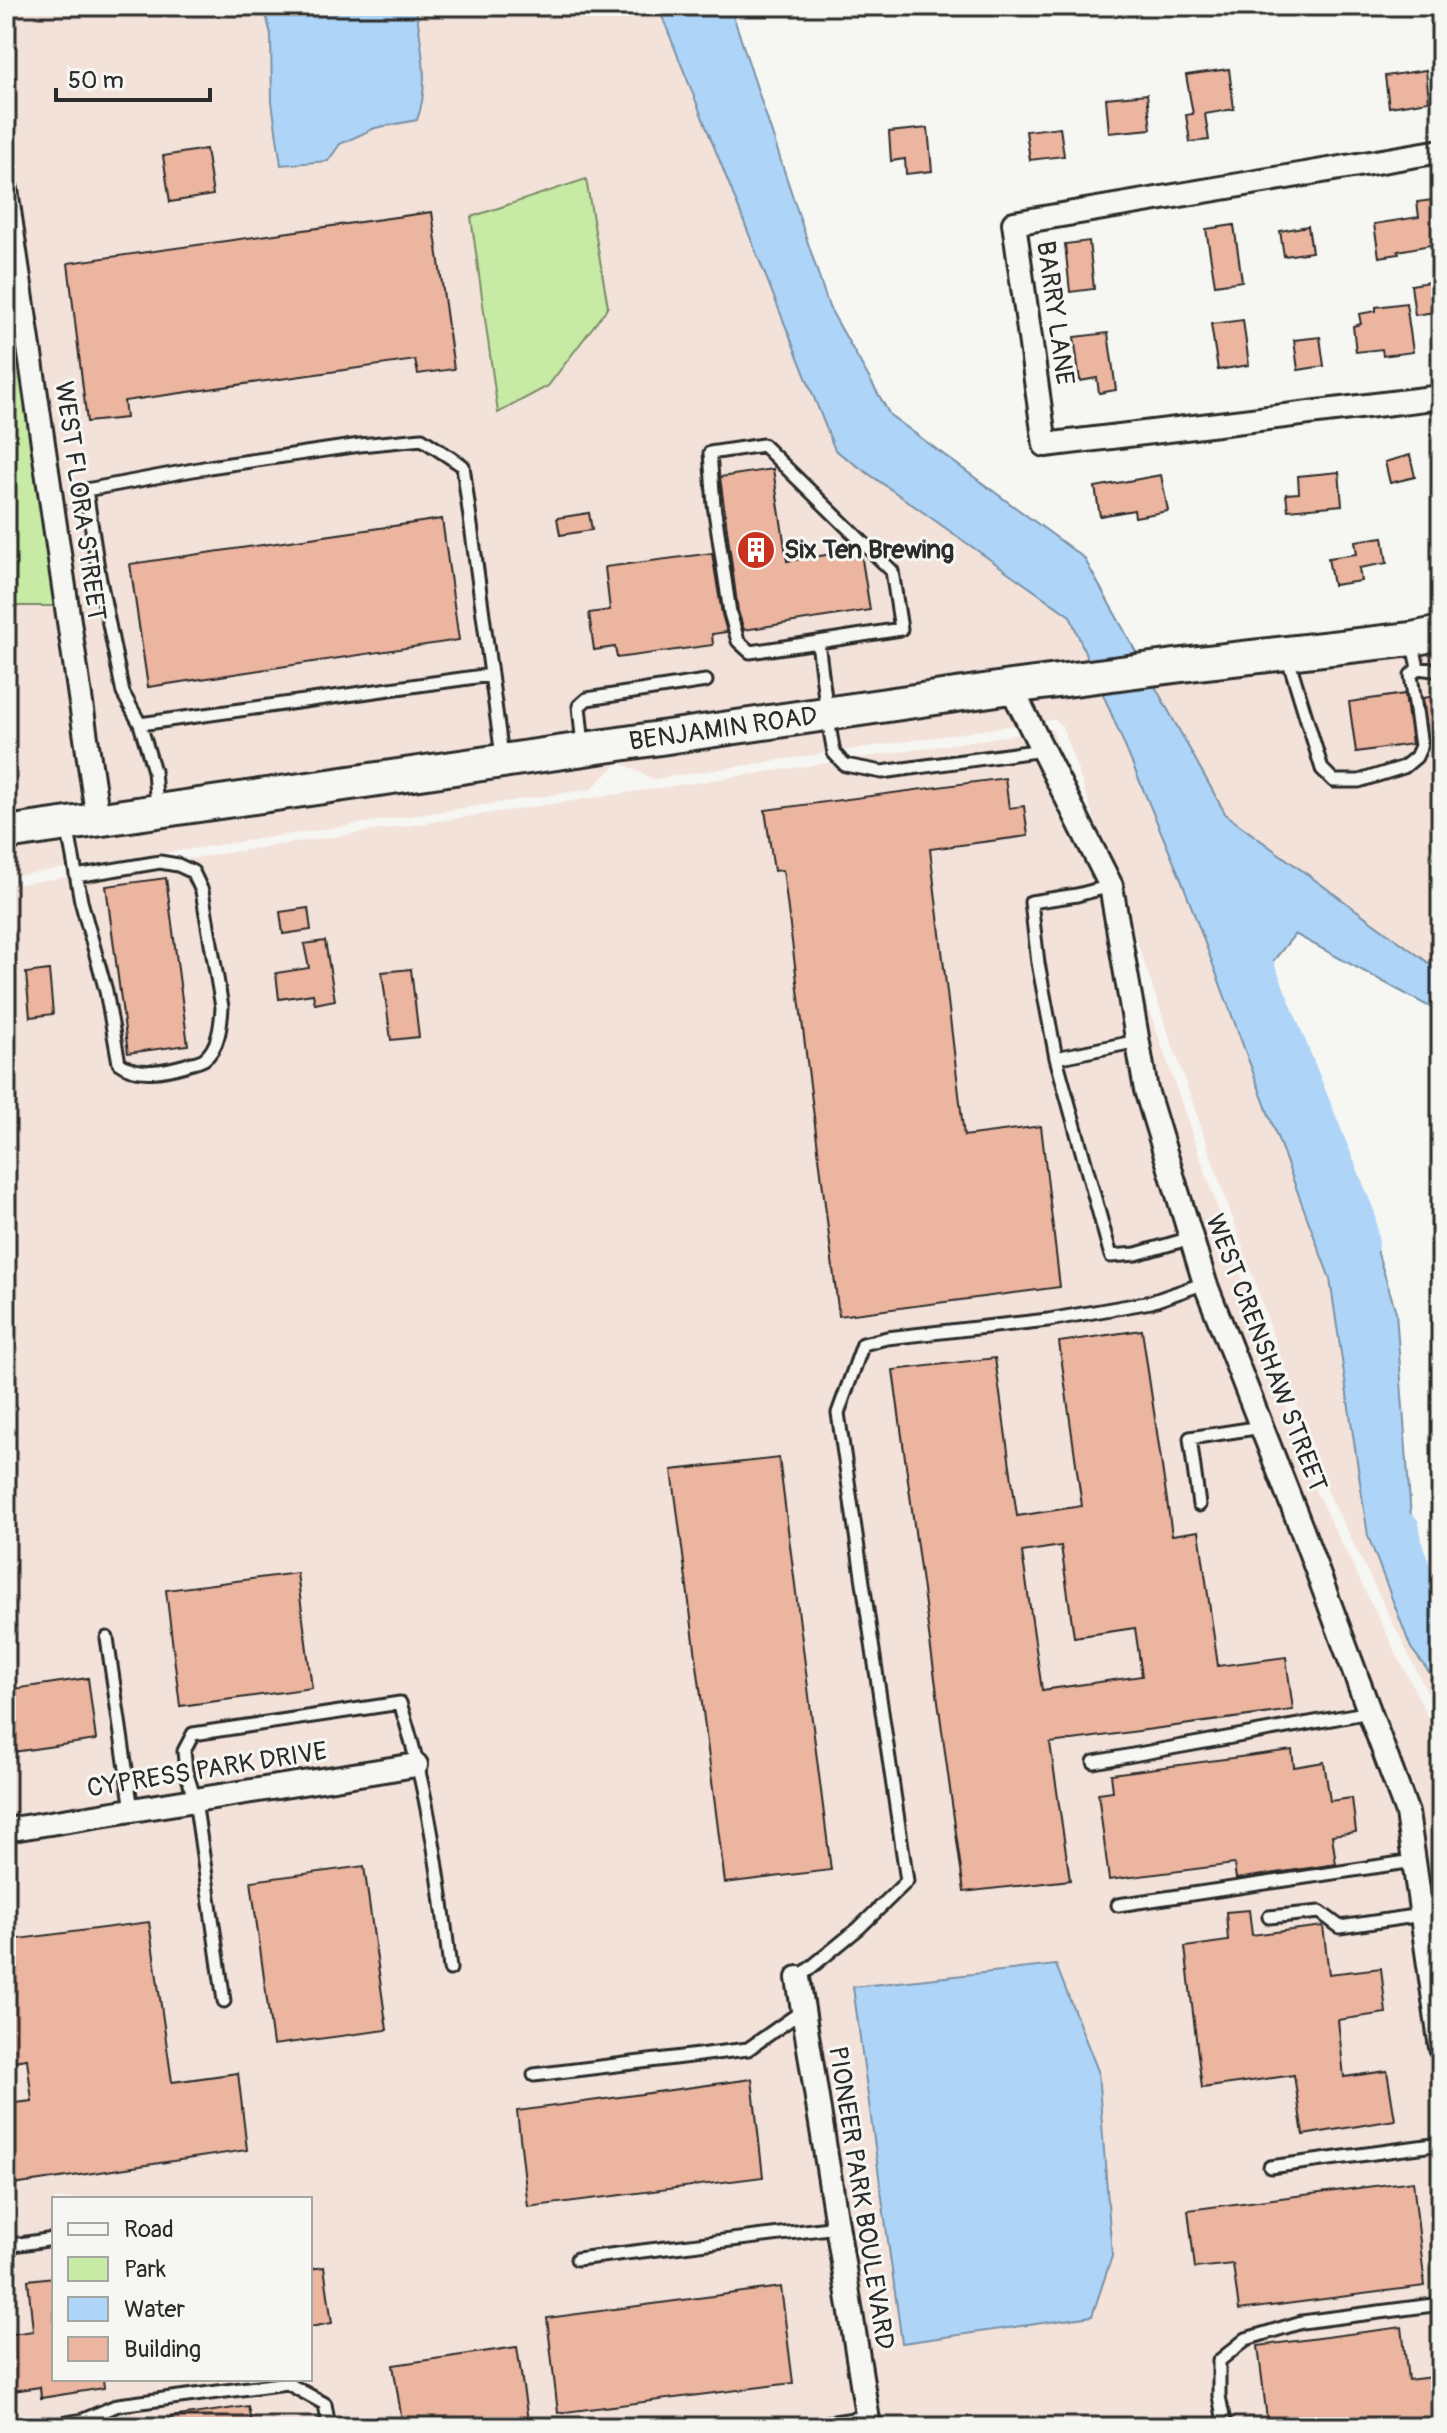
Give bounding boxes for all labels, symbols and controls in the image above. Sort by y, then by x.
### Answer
scale bar [56,52,210,102]
text: 50 m [68,66,124,95]
street label: BARRY LANE [1029,239,1081,387]
street label: WEST FLORA STREET [47,379,113,623]
building icon: Six Ten Brewing [735,529,777,571]
place label: Six Ten Brewing [784,534,954,566]
street label: BENJAMIN ROAD [627,700,819,758]
street label: WEST CRENSHAW STREET [1198,1210,1334,1496]
street label: CYPRESS PARK DRIVE [85,1735,329,1805]
street label: PIONEER PARK BOULEVARD [821,2044,901,2352]
legend [52,2197,312,2381]
text: Road [124,2215,174,2244]
text: Park [124,2255,166,2284]
text: Water [124,2295,185,2324]
text: Building [124,2335,201,2364]

